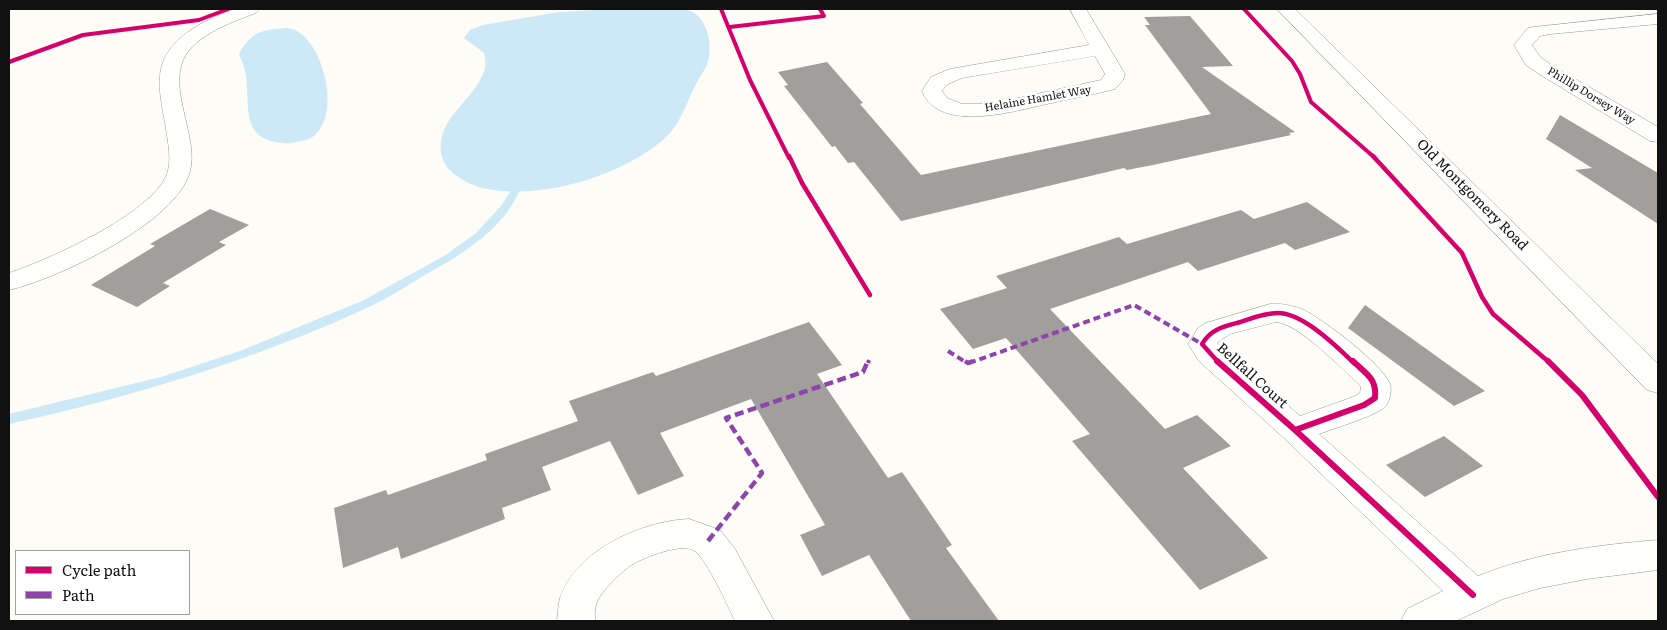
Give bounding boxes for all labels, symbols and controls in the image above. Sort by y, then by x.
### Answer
street label: Phillip Dorsey Way [1545,65,1637,127]
street label: Helaine Hamlet Way [984,83,1092,115]
street label: Old Montgomery Road [1413,136,1531,254]
street label: Bellfall Court [1213,340,1291,412]
legend [15,550,190,615]
text: Cycle path [62,558,136,581]
text: Path [62,583,95,606]

